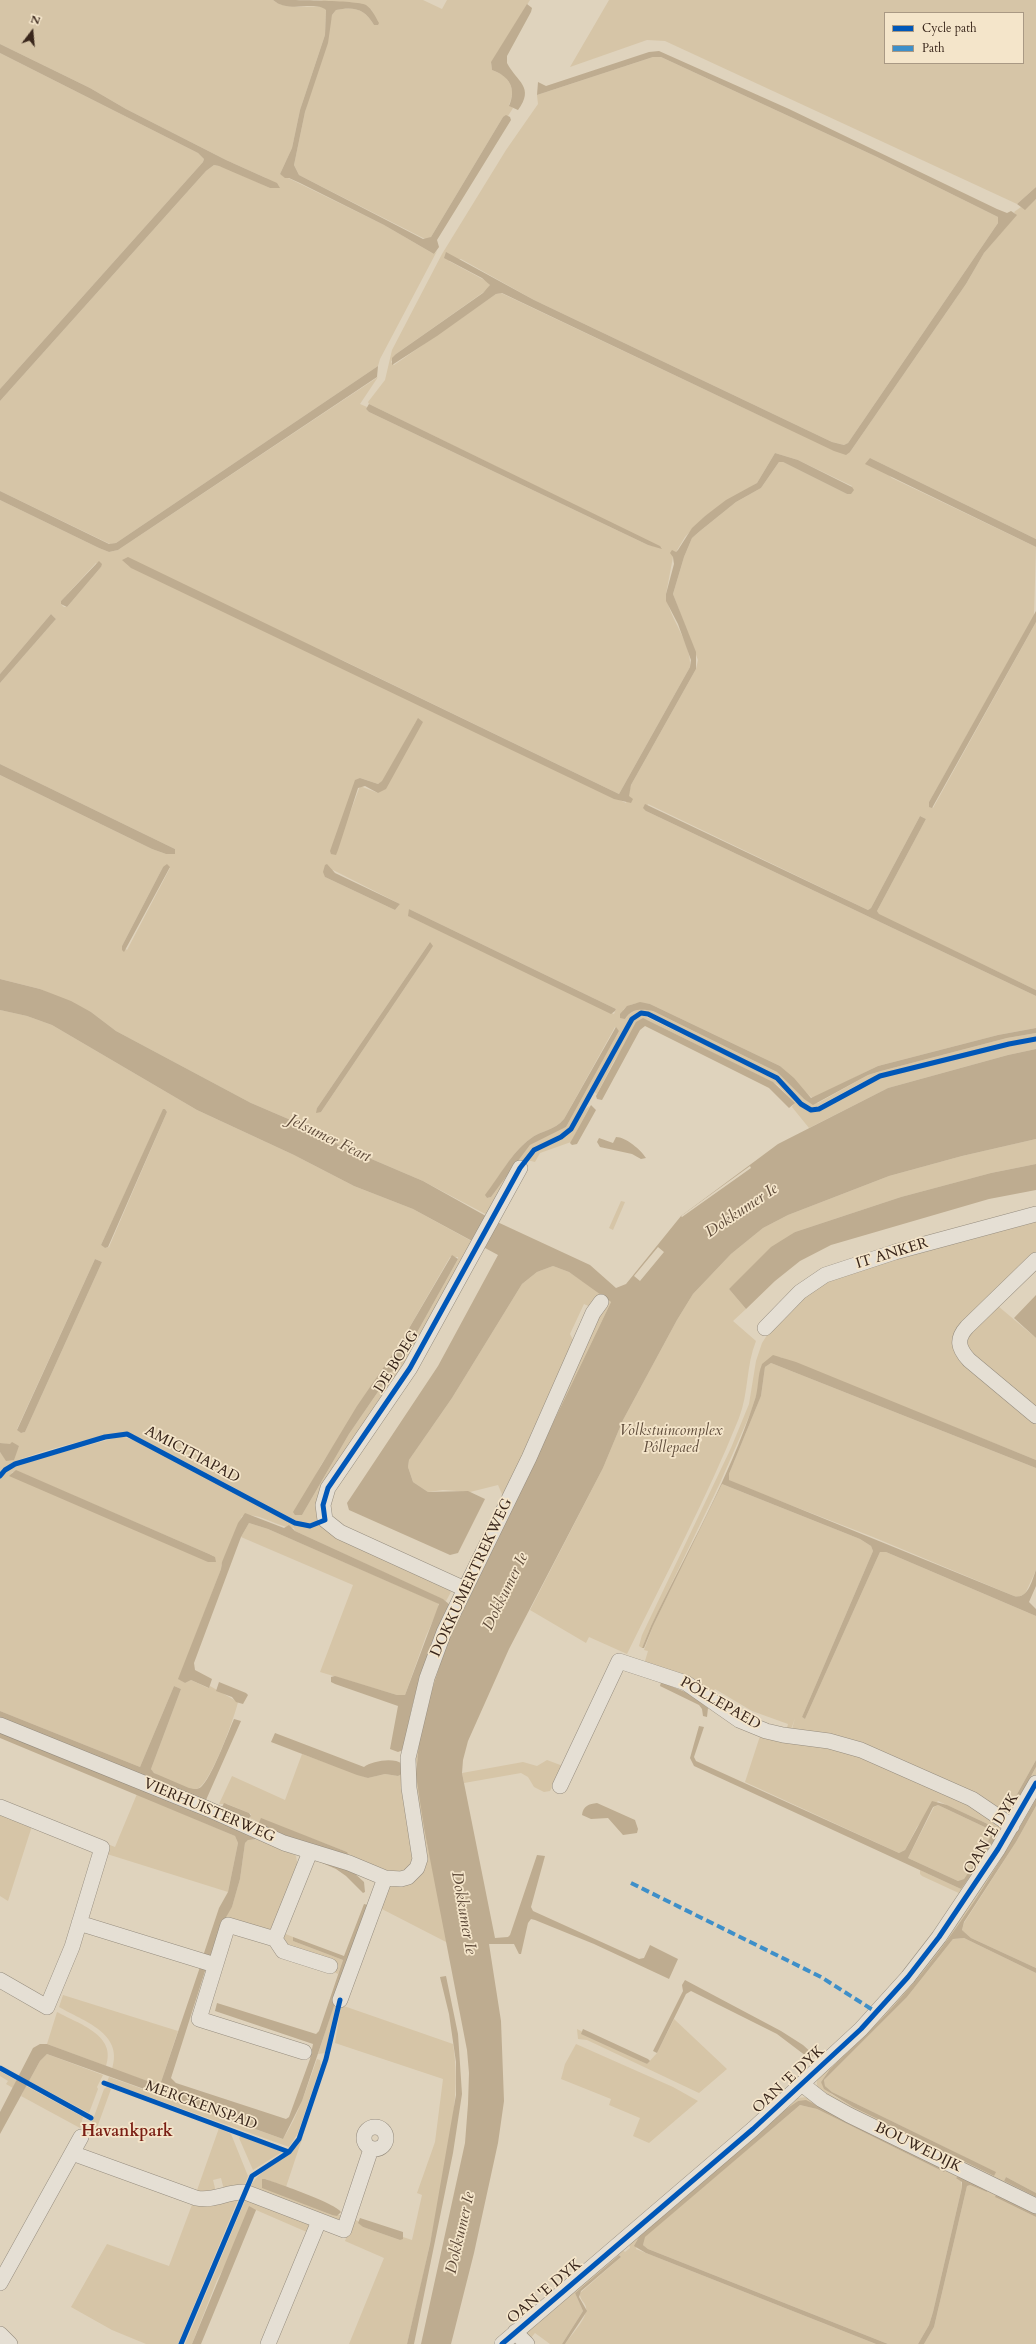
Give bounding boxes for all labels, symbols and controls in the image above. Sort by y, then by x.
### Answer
text: N [29,11,42,29]
north arrow [12,12,52,52]
legend [884,12,1024,64]
text: Cycle path [922,20,977,36]
text: Path [922,40,945,56]
water label: Jelsumer Feart [284,1111,374,1167]
water label: Dokkumer Ie [702,1180,782,1242]
street label: IT ANKER [854,1235,930,1273]
street label: DE BOEG [371,1328,423,1396]
street label: AMICITIAPAD [141,1422,243,1488]
park label: Volkstuincomplex Pôllepaed [619,1423,723,1458]
street label: DOKKUMERTREKWEG [427,1496,517,1660]
water label: Dokkumer Ie [479,1550,533,1634]
street label: PÔLLEPAED [676,1674,764,1734]
street label: VIERHUISTERWEG [140,1775,278,1847]
street label: OAN 'E DYK [961,1790,1023,1878]
water label: Dokkumer Ie [446,1870,480,1956]
street label: OAN 'E DYK [749,2042,829,2118]
street label: MERCKENSPAD [143,2077,259,2135]
street label: BOUWEDIJK [871,2119,965,2177]
district label: Havankpark [81,2122,173,2142]
water label: Dokkumer Ie [442,2190,480,2276]
street label: OAN 'E DYK [504,2256,586,2328]

